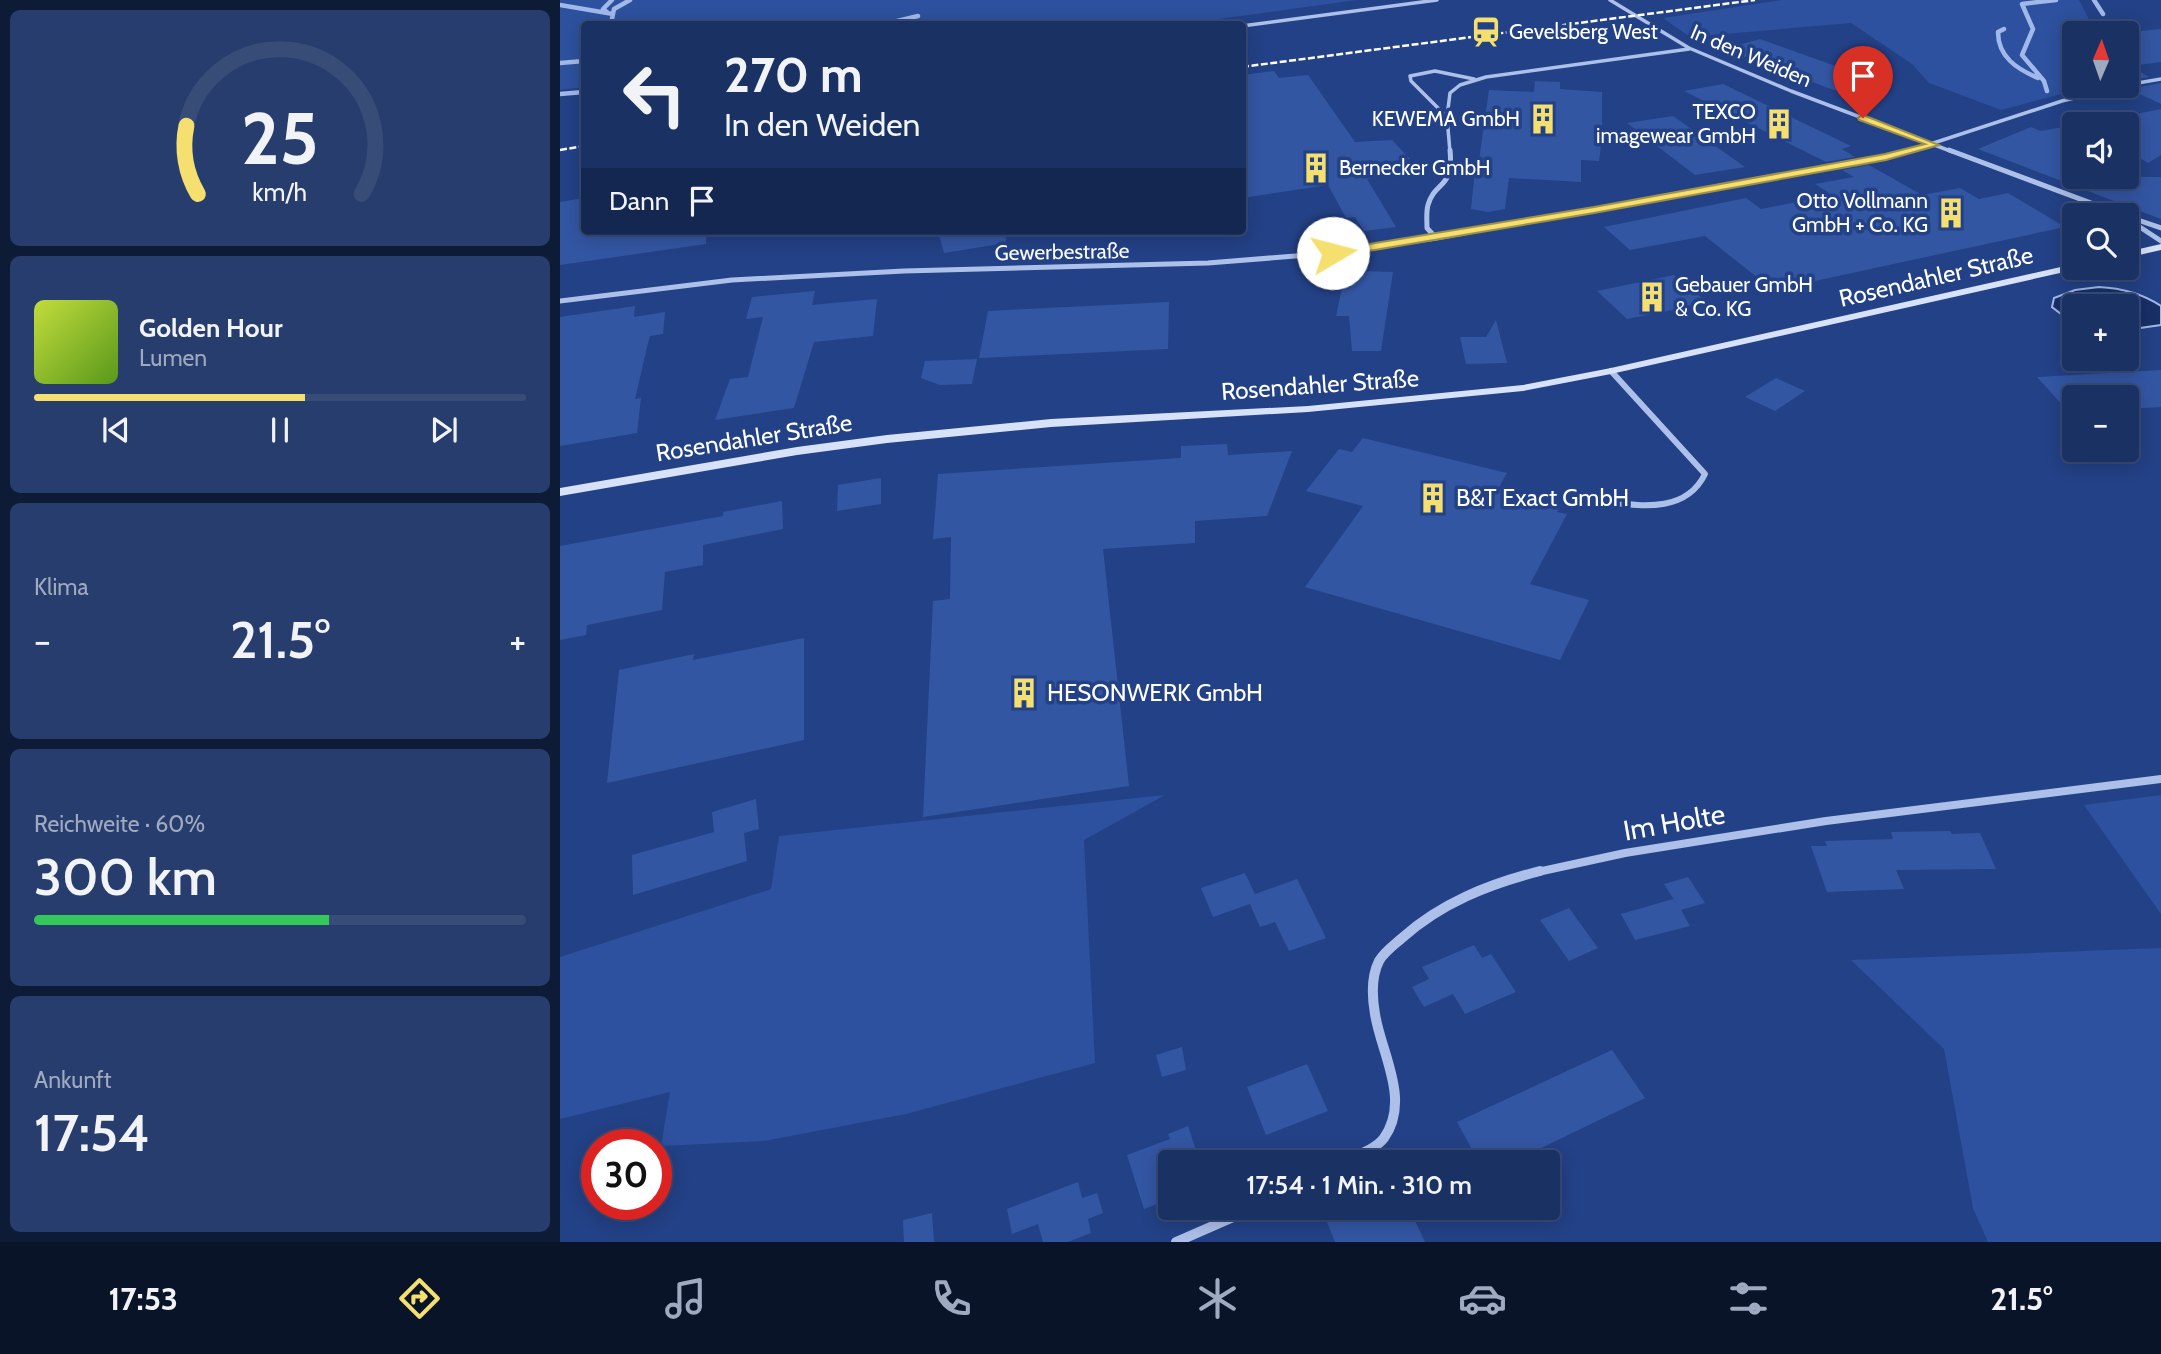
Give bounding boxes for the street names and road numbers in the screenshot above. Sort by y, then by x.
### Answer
street label: In den Weiden [1687,19,1815,92]
street label: Gewerbestraße [994,238,1130,265]
street label: Rosendahler Straße [1836,240,2036,313]
street label: Rosendahler Straße [1220,363,1420,406]
street label: Rosendahler Straße [654,408,854,467]
street label: Im Holte [1620,796,1728,848]

